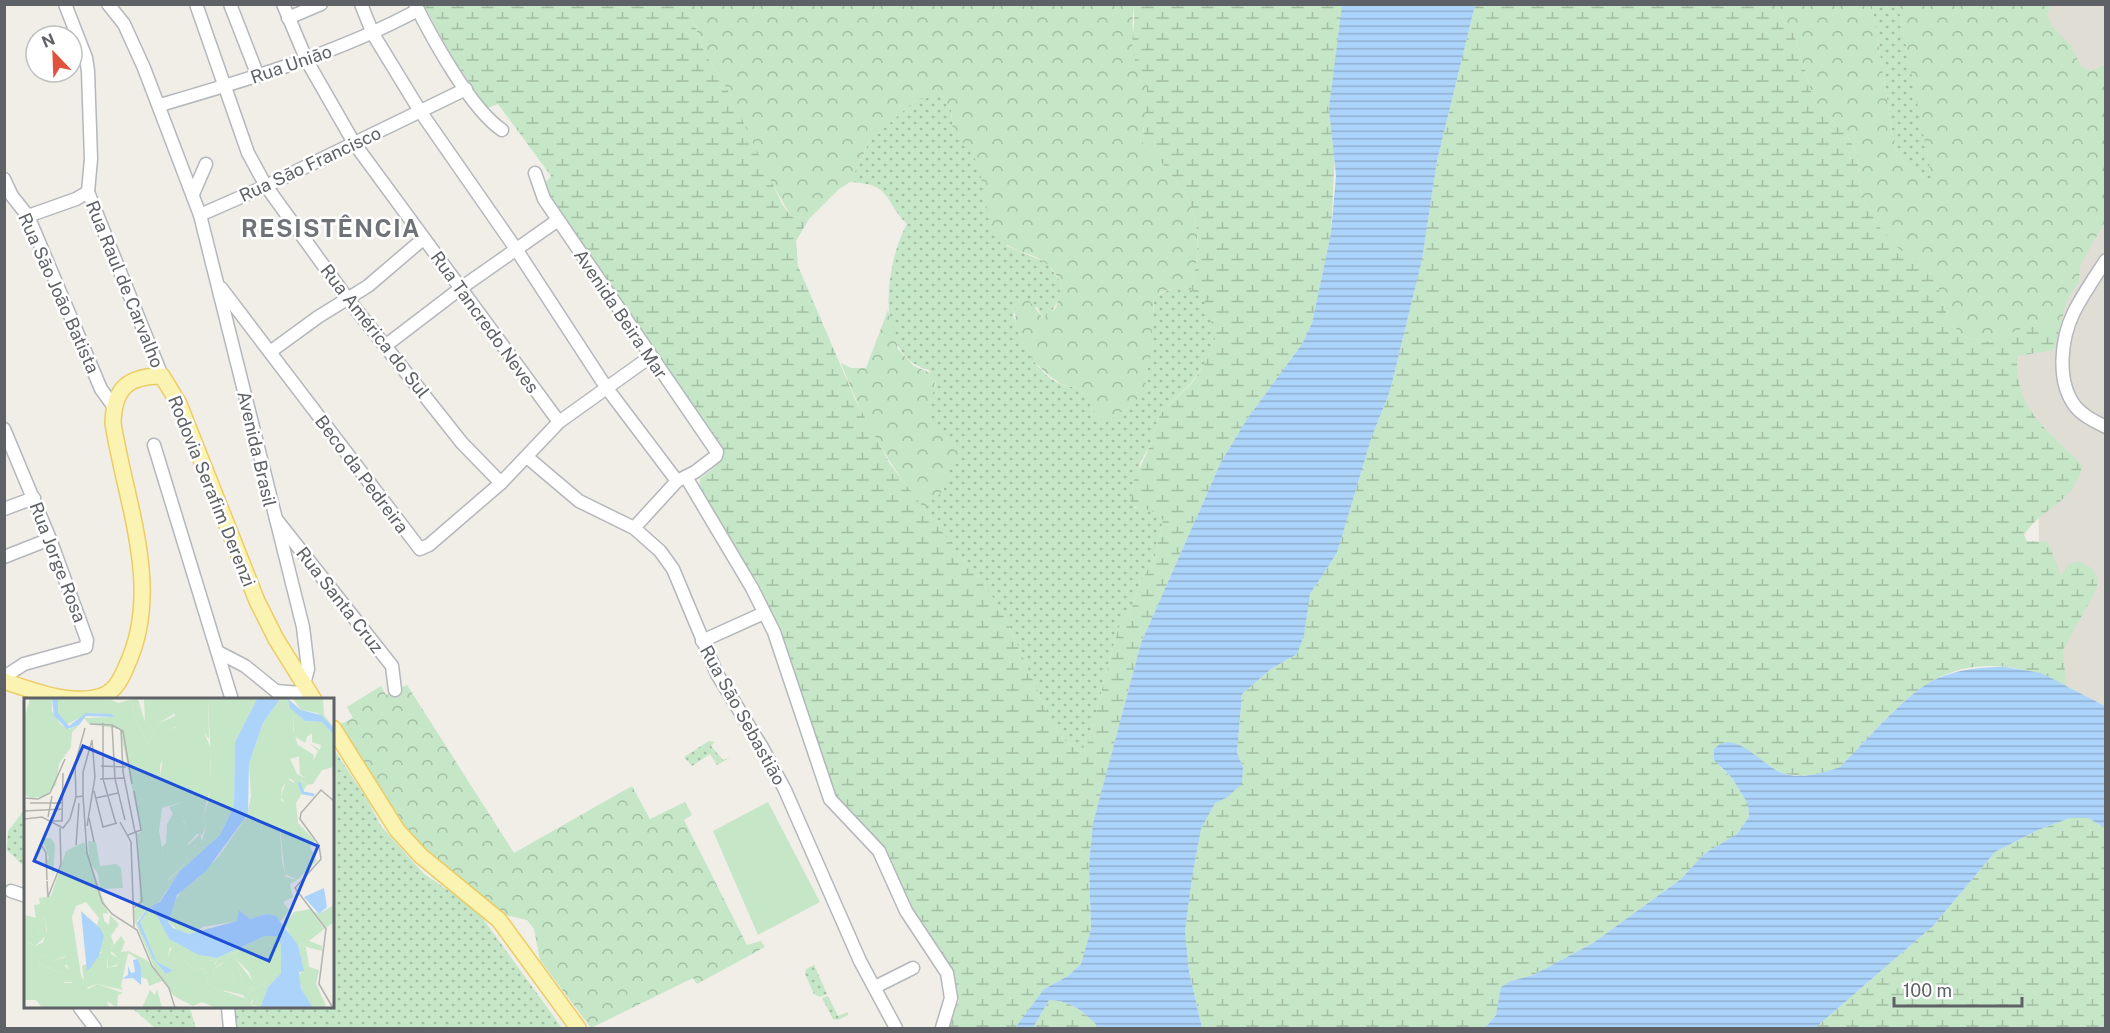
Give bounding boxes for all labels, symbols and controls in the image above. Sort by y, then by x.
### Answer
north arrow [24,24,84,84]
text: N [39,29,58,52]
street label: Rua União [248,40,334,88]
street label: Rua São Francisco [236,122,384,206]
street label: Rua Raul de Carvalho [82,197,168,371]
street label: Rua São João Batista [14,209,104,377]
district label: RESISTÊNCIA [241,214,421,242]
street label: Avenida Beira Mar [570,245,672,383]
street label: Rua Tancredo Neves [426,247,544,397]
street label: Rua América do Sul [316,260,434,402]
street label: Avenida Brasil [233,389,281,509]
street label: Rodovia Serafim Derenzi [164,392,260,590]
street label: Beco da Pedreira [311,411,413,537]
street label: Rua Jorge Rosa [25,499,91,625]
street label: Rua Santa Cruz [292,543,388,657]
street label: Rua São Sebastião [696,641,790,789]
inset map [24,698,334,1009]
scale bar [1894,970,2022,1008]
text: 100 m [1903,980,1952,1001]

